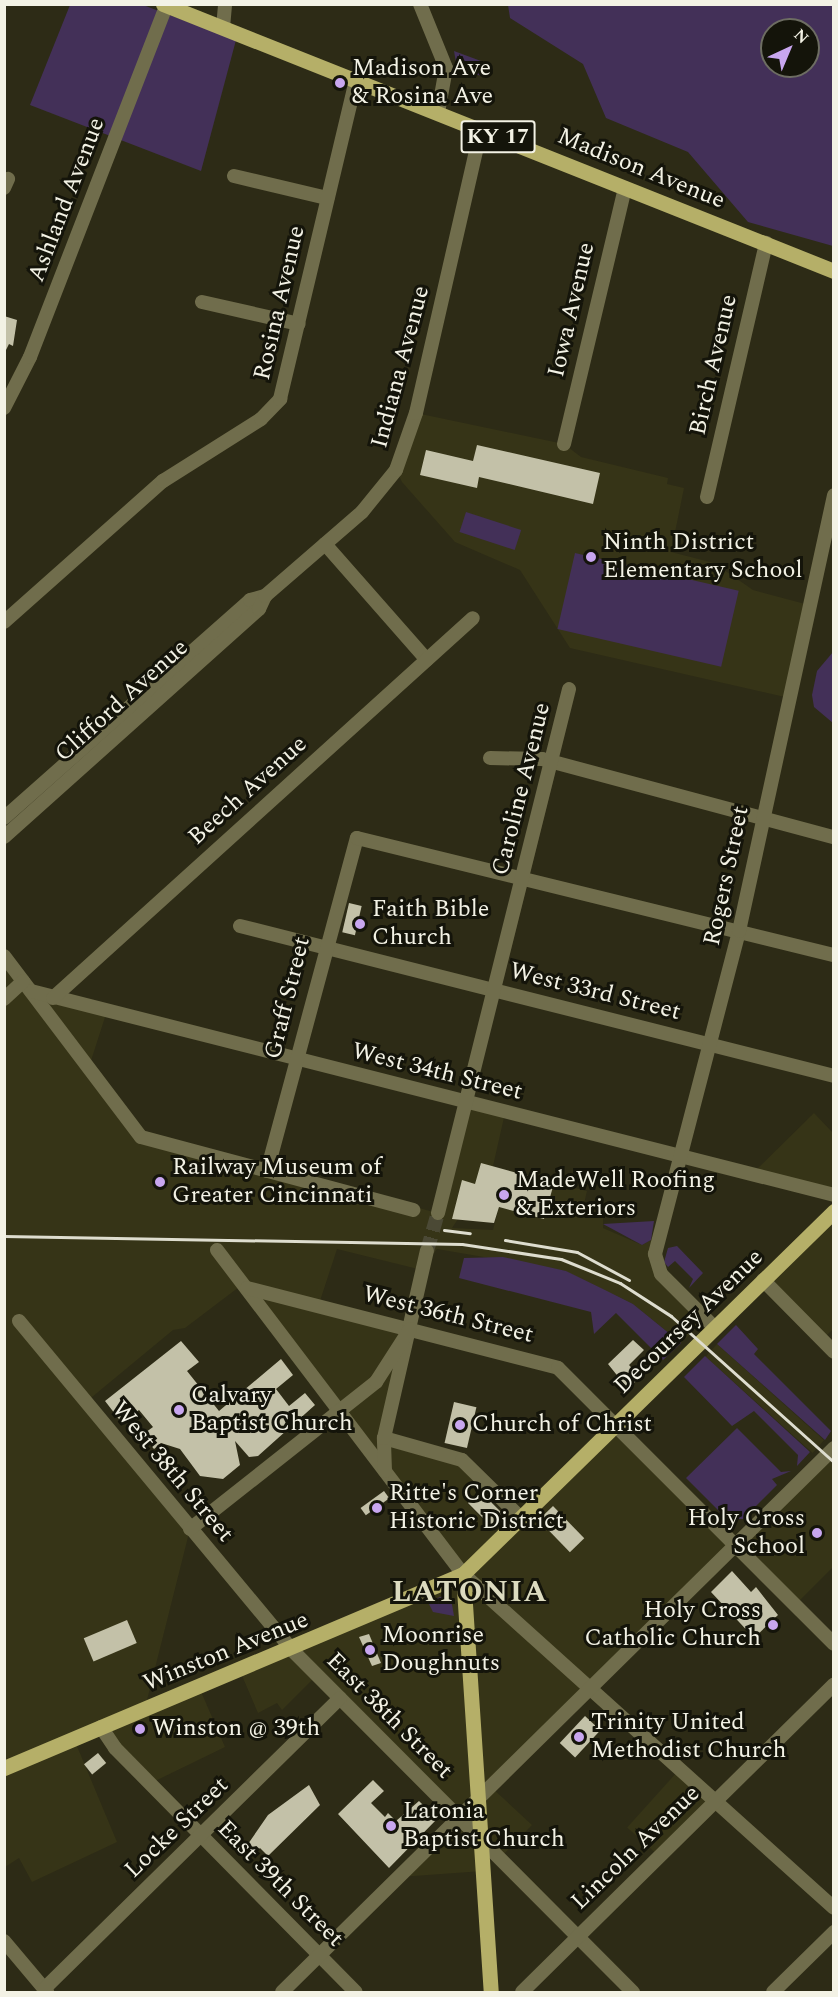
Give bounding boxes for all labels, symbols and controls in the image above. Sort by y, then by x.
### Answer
north arrow [760,18,820,78]
text: N [788,23,814,50]
place label: Madison Ave & Rosina Ave [352,55,493,111]
marker: Madison Ave & Rosina Ave [333,76,347,90]
street label: Ashland Avenue [22,114,112,286]
road number: KY 17 [460,118,536,156]
street label: Madison Avenue [553,122,729,216]
street label: Rosina Avenue [248,223,312,383]
street label: Iowa Avenue [543,240,601,380]
street label: Indiana Avenue [366,283,436,451]
street label: Birch Avenue [684,292,744,438]
place label: Ninth District Elementary School [603,529,803,585]
marker: Ninth District Elementary School [584,550,598,564]
street label: Clifford Avenue [49,634,195,768]
street label: Caroline Avenue [487,700,557,878]
street label: Beech Avenue [183,730,313,852]
street label: Rogers Street [698,803,756,949]
place label: Faith Bible Church [372,896,489,952]
marker: Faith Bible Church [353,917,367,931]
street label: Graff Street [259,934,317,1062]
street label: West 33rd Street [507,957,683,1027]
street label: West 34th Street [349,1037,525,1107]
place label: Railway Museum of Greater Cincinnati [172,1154,381,1210]
place label: MadeWell Roofing & Exteriors [516,1167,715,1223]
marker: Railway Museum of Greater Cincinnati [153,1175,167,1189]
marker: MadeWell Roofing & Exteriors [497,1188,511,1202]
street label: Decoursey Avenue [608,1243,770,1401]
street label: West 36th Street [360,1280,536,1350]
place label: Calvary Baptist Church [191,1382,353,1438]
street label: West 38th Street [105,1396,239,1548]
marker: Calvary Baptist Church [172,1403,186,1417]
place label: Church of Christ [472,1411,652,1439]
marker: Church of Christ [453,1418,467,1432]
place label: Ritte's Corner Historic District [389,1480,564,1536]
marker: Ritte's Corner Historic District [370,1501,384,1515]
place label: Holy Cross School [688,1505,805,1561]
marker: Holy Cross School [810,1526,824,1540]
district label: LATONIA [392,1574,548,1610]
place label: Holy Cross Catholic Church [585,1597,761,1653]
street label: Winston Avenue [139,1606,313,1698]
marker: Holy Cross Catholic Church [766,1618,780,1632]
place label: Moonrise Doughnuts [382,1622,500,1678]
marker: Moonrise Doughnuts [363,1643,377,1657]
street label: East 38th Street [320,1647,458,1785]
place label: Trinity United Methodist Church [591,1709,787,1765]
place label: Winston @ 39th [152,1715,320,1743]
marker: Winston @ 39th [133,1722,147,1736]
marker: Trinity United Methodist Church [572,1730,586,1744]
street label: Locke Street [119,1771,235,1885]
street label: Lincoln Avenue [566,1780,706,1916]
place label: Latonia Baptist Church [403,1798,565,1854]
street label: East 39th Street [211,1815,349,1953]
marker: Latonia Baptist Church [384,1819,398,1833]

